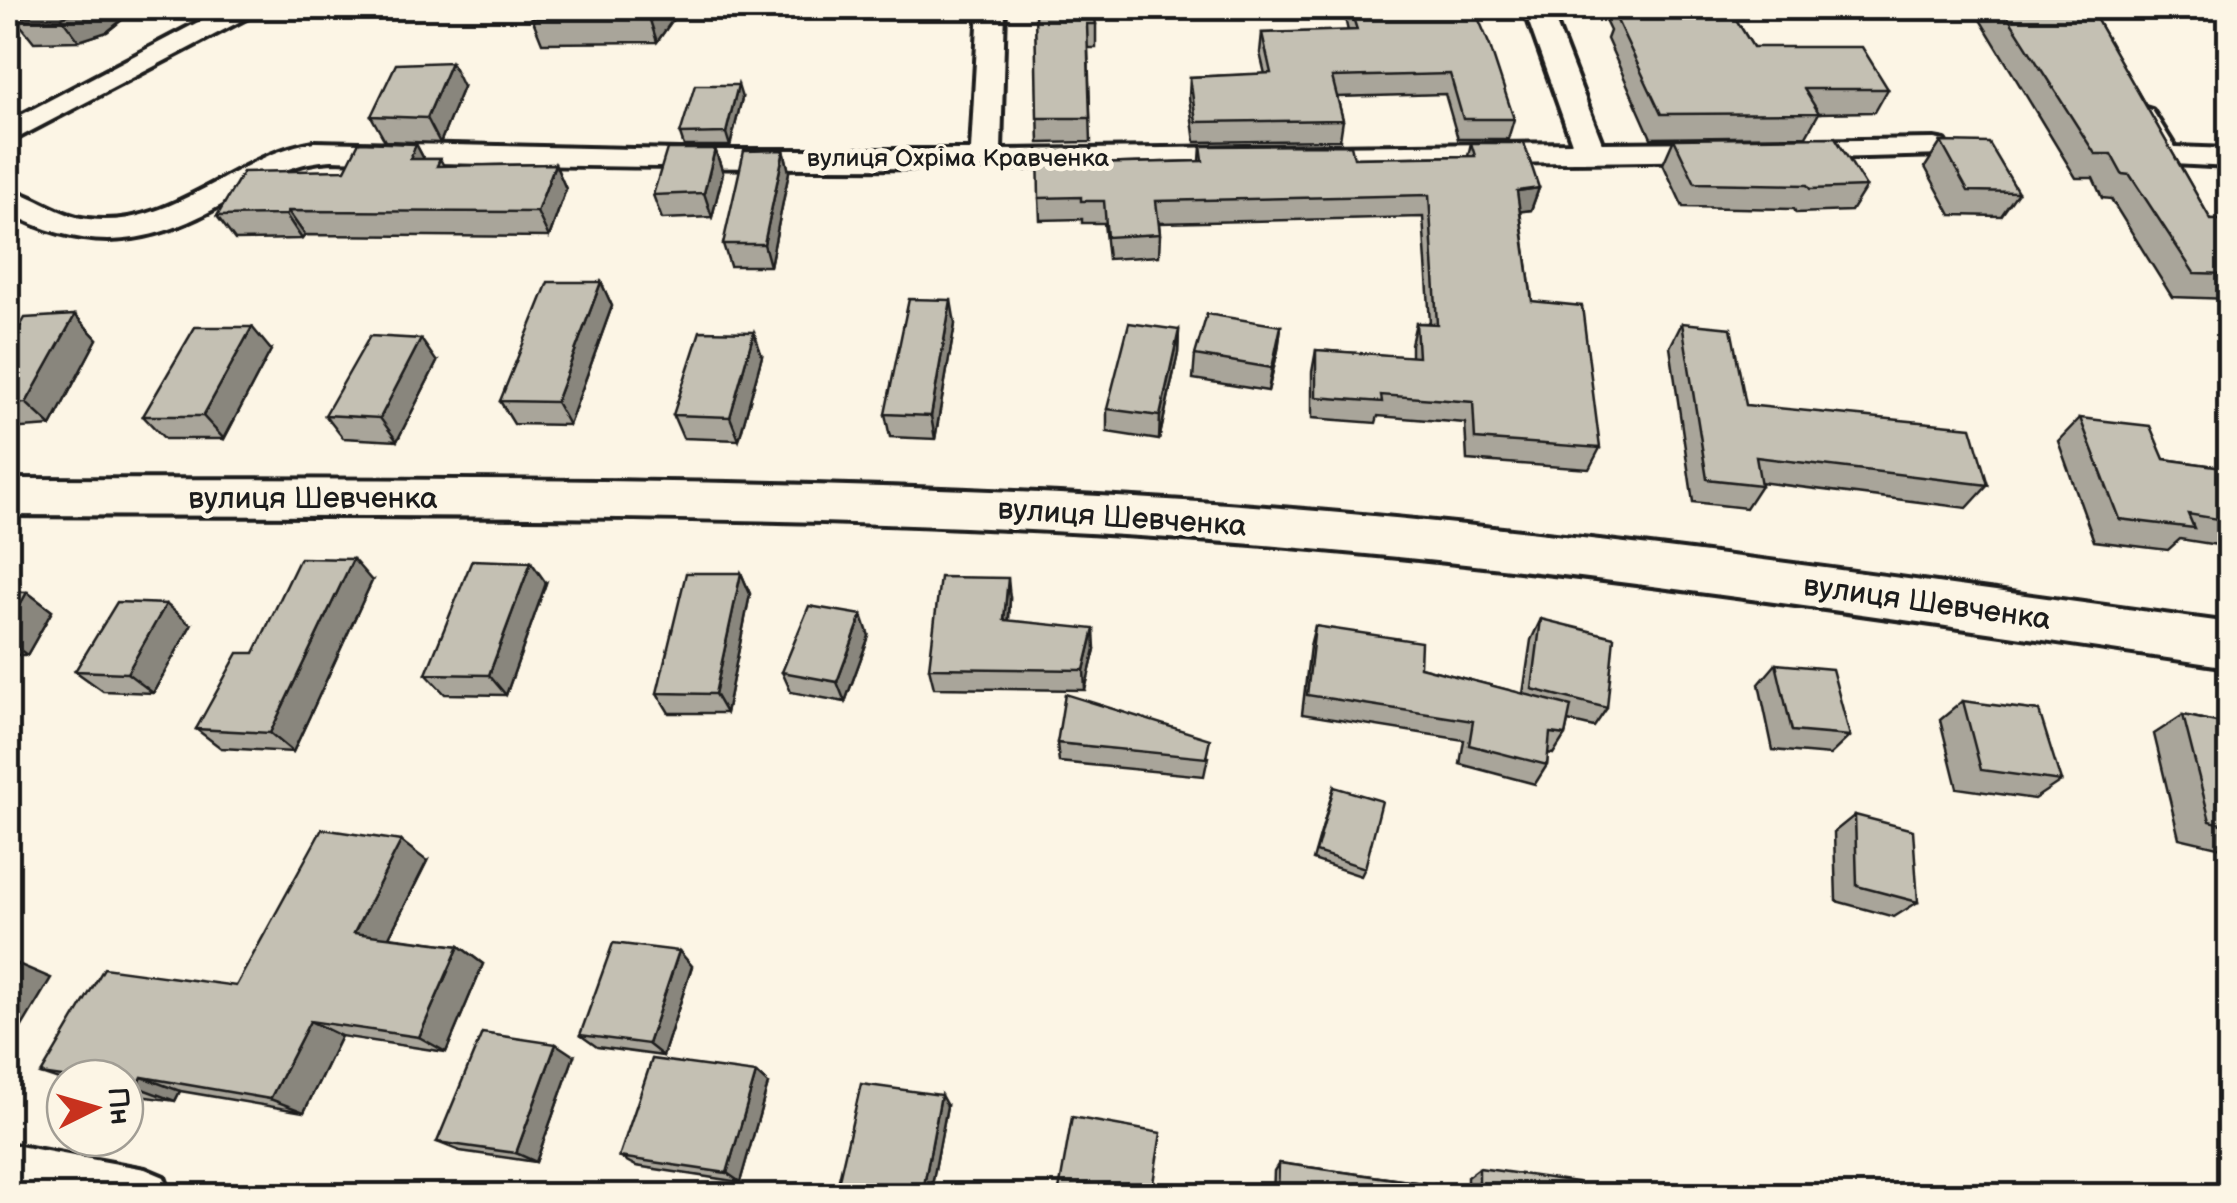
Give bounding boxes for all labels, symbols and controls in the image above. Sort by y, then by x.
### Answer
street label: вулиця Охріма Кравченка [807,143,1109,174]
street label: вулиця Шевченка [188,481,438,517]
street label: вулиця Шевченка [996,491,1248,545]
street label: вулиця Шевченка [1801,568,2053,638]
north arrow [45,1058,145,1158]
text: Пн [100,1086,136,1126]

